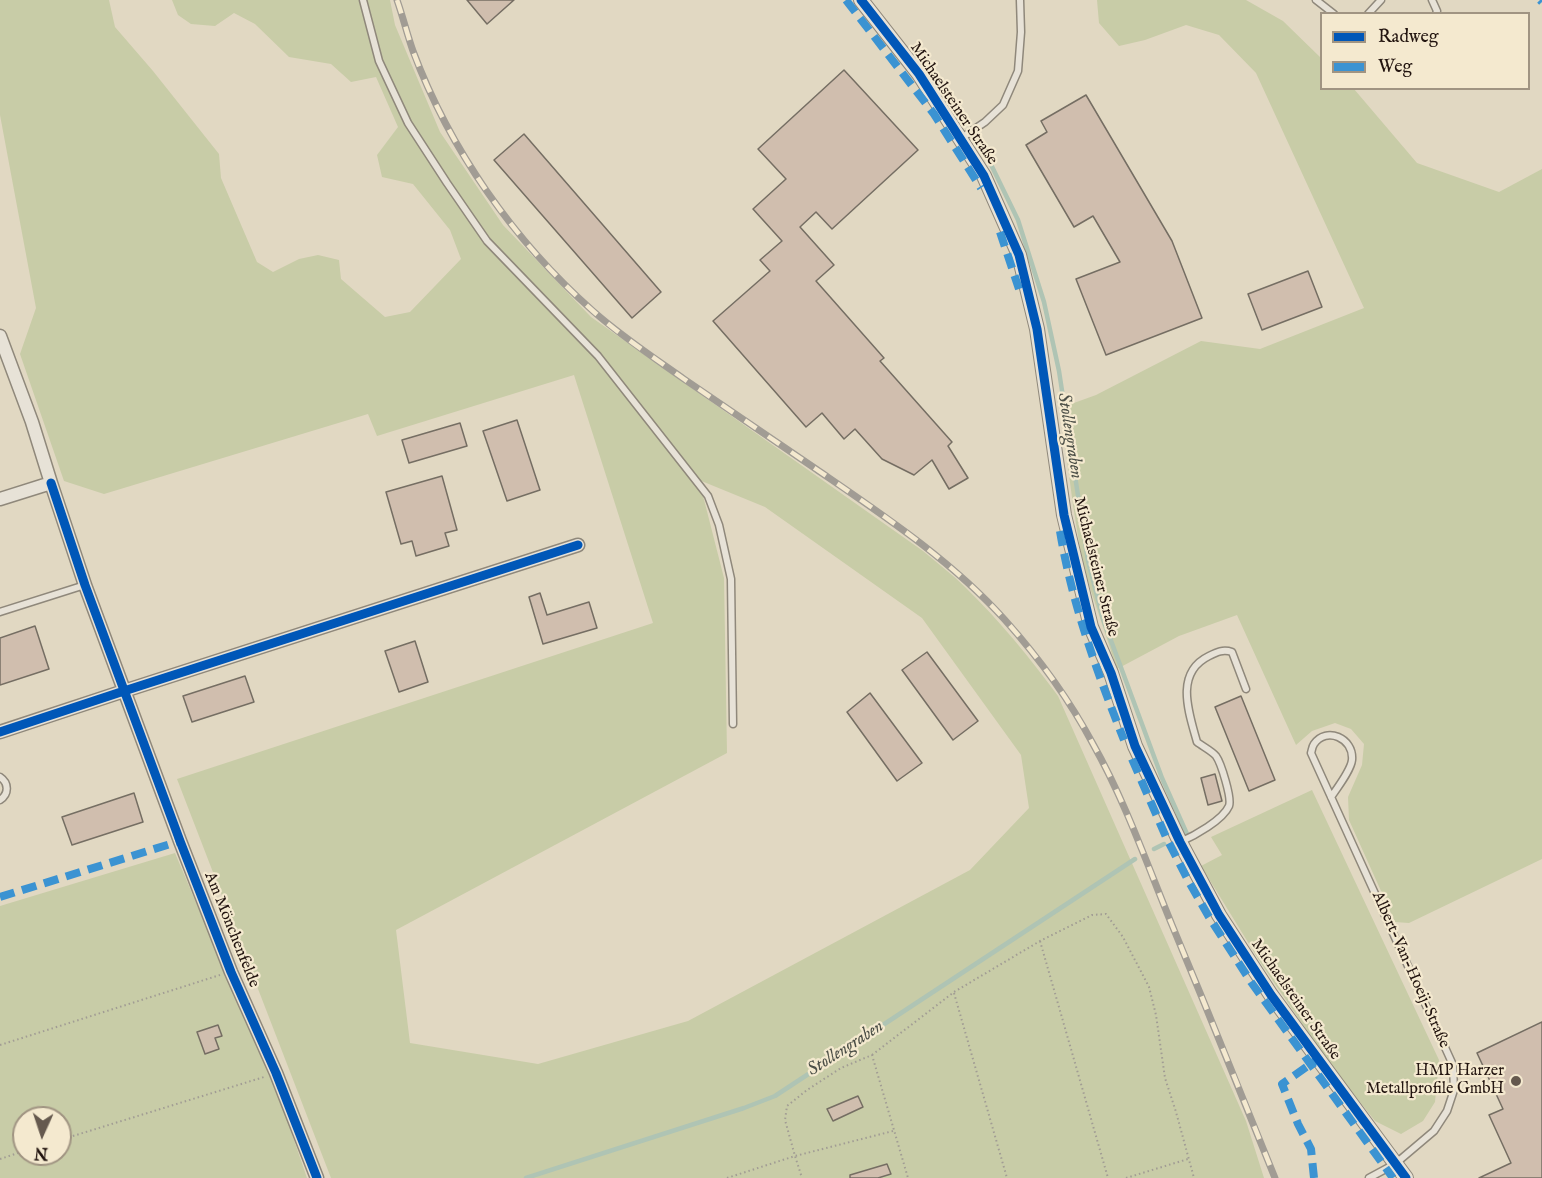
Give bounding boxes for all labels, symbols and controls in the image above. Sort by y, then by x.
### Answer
legend [1320,12,1530,90]
text: Radweg [1378,26,1439,49]
street label: Michaelsteiner Straße [905,39,1001,169]
text: Weg [1378,56,1412,79]
water label: Stollengraben [1052,392,1086,480]
street label: Michaelsteiner Straße [1068,495,1122,639]
street label: Am Mönchenfelde [199,869,263,991]
street label: Albert-Van-Hoeij-Straße [1367,889,1453,1051]
street label: Michaelsteiner Straße [1246,936,1344,1064]
water label: Stollengraben [804,1016,888,1082]
place label: HMP Harzer Metallprofile GmbH [1366,1062,1504,1100]
marker: HMP Harzer Metallprofile GmbH [1509,1074,1523,1088]
north arrow [12,1106,72,1166]
text: N [34,1142,49,1162]

